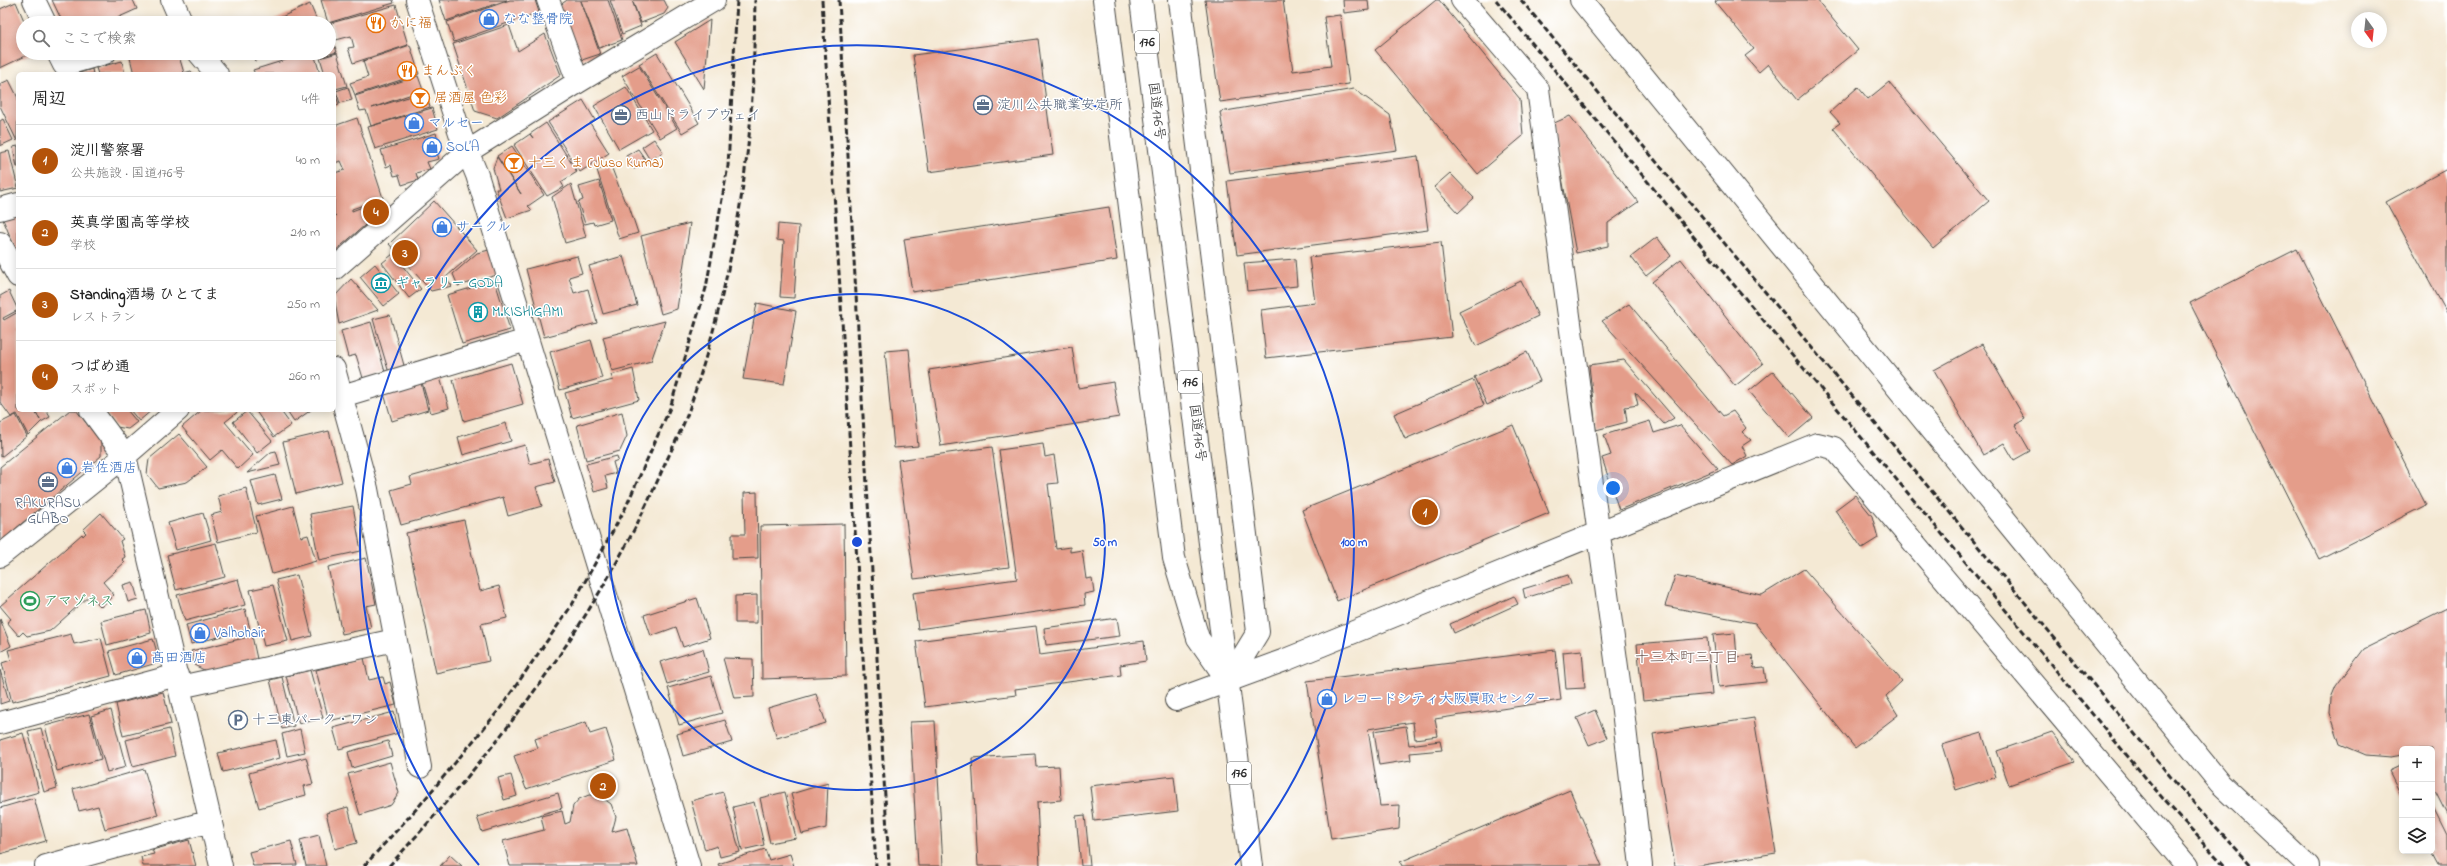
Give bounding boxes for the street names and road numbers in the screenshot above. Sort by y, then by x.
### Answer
road number: 176 [1135,31,1159,53]
street label: 国道176号 [1142,81,1170,141]
road number: 176 [1178,371,1202,393]
street label: 国道176号 [1183,403,1211,463]
road number: 176 [1227,762,1251,784]

